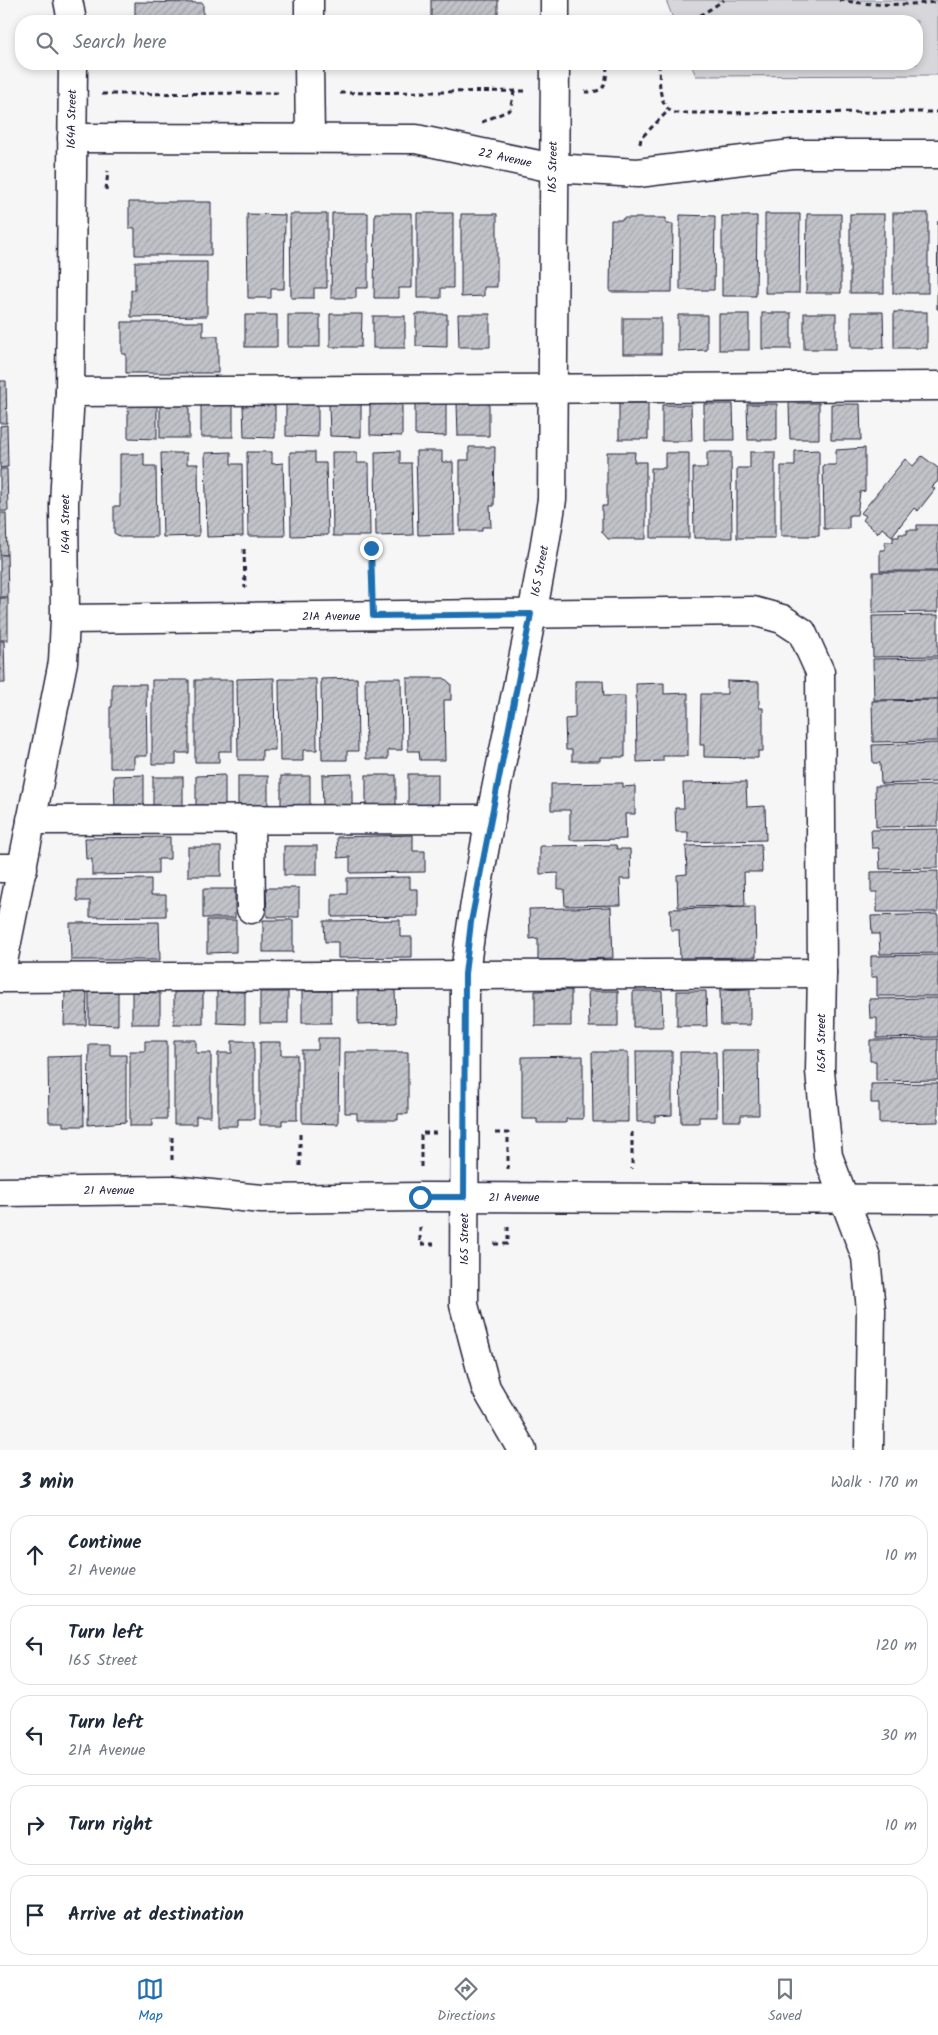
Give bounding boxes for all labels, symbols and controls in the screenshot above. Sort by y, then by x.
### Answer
search box [15,15,923,70]
text: Search here [73,28,167,58]
icon: search [33,29,61,57]
street label: 164A Street [62,89,82,149]
street label: 165 Street [543,140,563,193]
street label: 22 Avenue [477,143,534,173]
street label: 164A Street [56,494,75,554]
route end [360,537,383,560]
street label: 165 Street [526,543,554,598]
street label: 21A Avenue [302,607,361,626]
street label: 165A Street [812,1013,831,1073]
street label: 21 Avenue [84,1181,135,1200]
route start [409,1186,432,1209]
street label: 21 Avenue [489,1188,540,1207]
street label: 165 Street [455,1213,474,1265]
text: 3 min [20,1466,74,1499]
text: Walk · 170 m [830,1470,918,1495]
text: Continue [68,1528,141,1558]
icon: ahead [21,1541,49,1569]
text: 10 m [885,1543,917,1568]
text: 21 Avenue [68,1558,136,1583]
text: Turn left [68,1618,143,1648]
icon: left [21,1631,49,1659]
text: 120 m [876,1633,917,1658]
text: 165 Street [68,1648,138,1673]
text: Turn left [68,1708,143,1738]
icon: left [21,1721,49,1749]
text: 30 m [881,1723,917,1748]
text: 21A Avenue [68,1738,146,1763]
text: Turn right [68,1810,153,1840]
icon: right [21,1811,49,1839]
text: 10 m [885,1813,917,1838]
text: Arrive at destination [68,1900,244,1930]
icon: arrive [21,1901,49,1929]
tab: Map [136,1975,164,2027]
tab: Directions [437,1975,495,2027]
tab: Saved [768,1975,802,2027]

